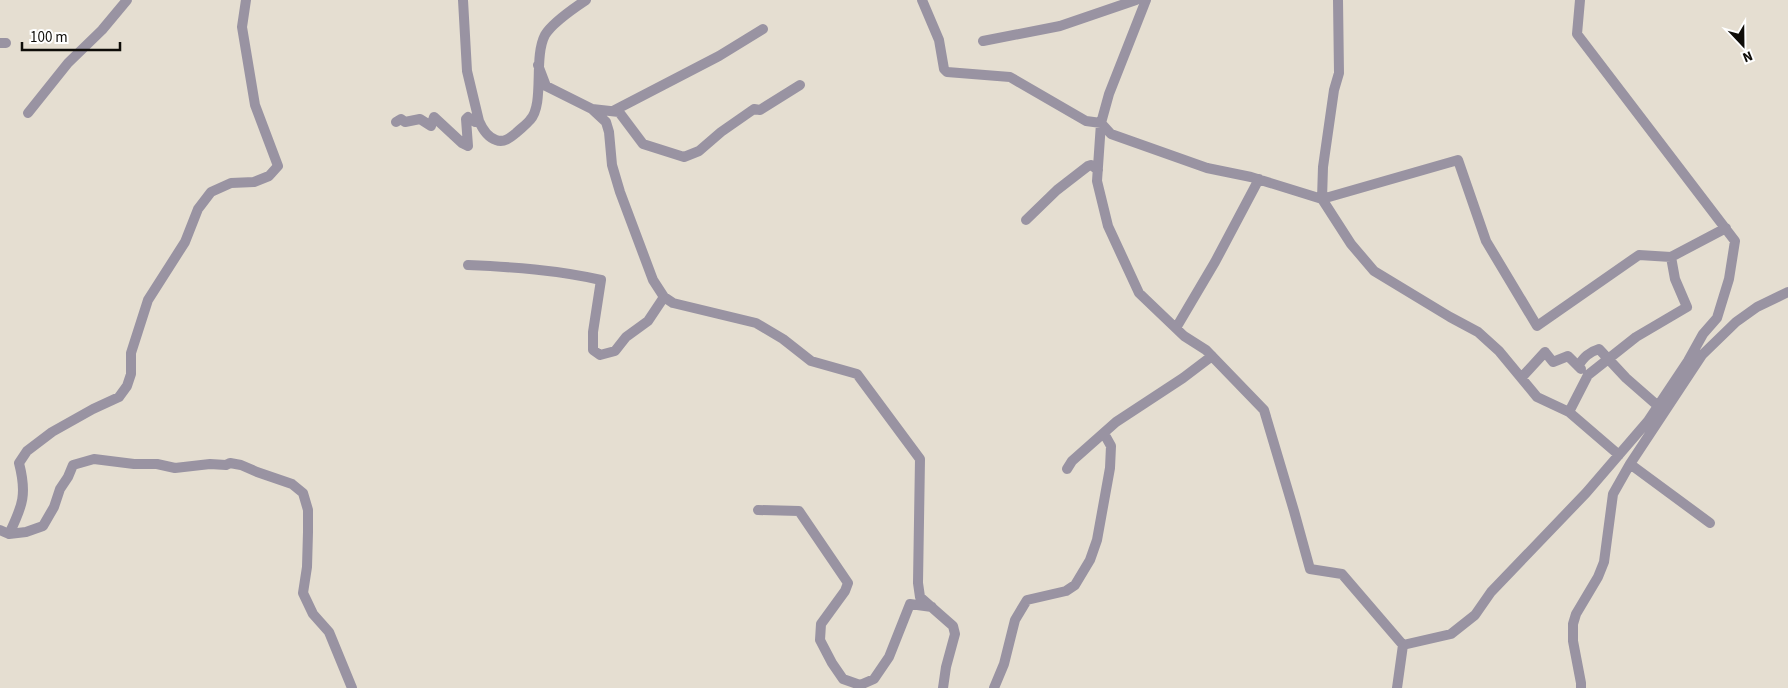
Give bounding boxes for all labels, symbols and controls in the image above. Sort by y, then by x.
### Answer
scale bar [22,20,120,52]
north arrow [1718,20,1768,70]
text: 100 m [30,27,68,48]
text: N [1739,45,1756,67]

